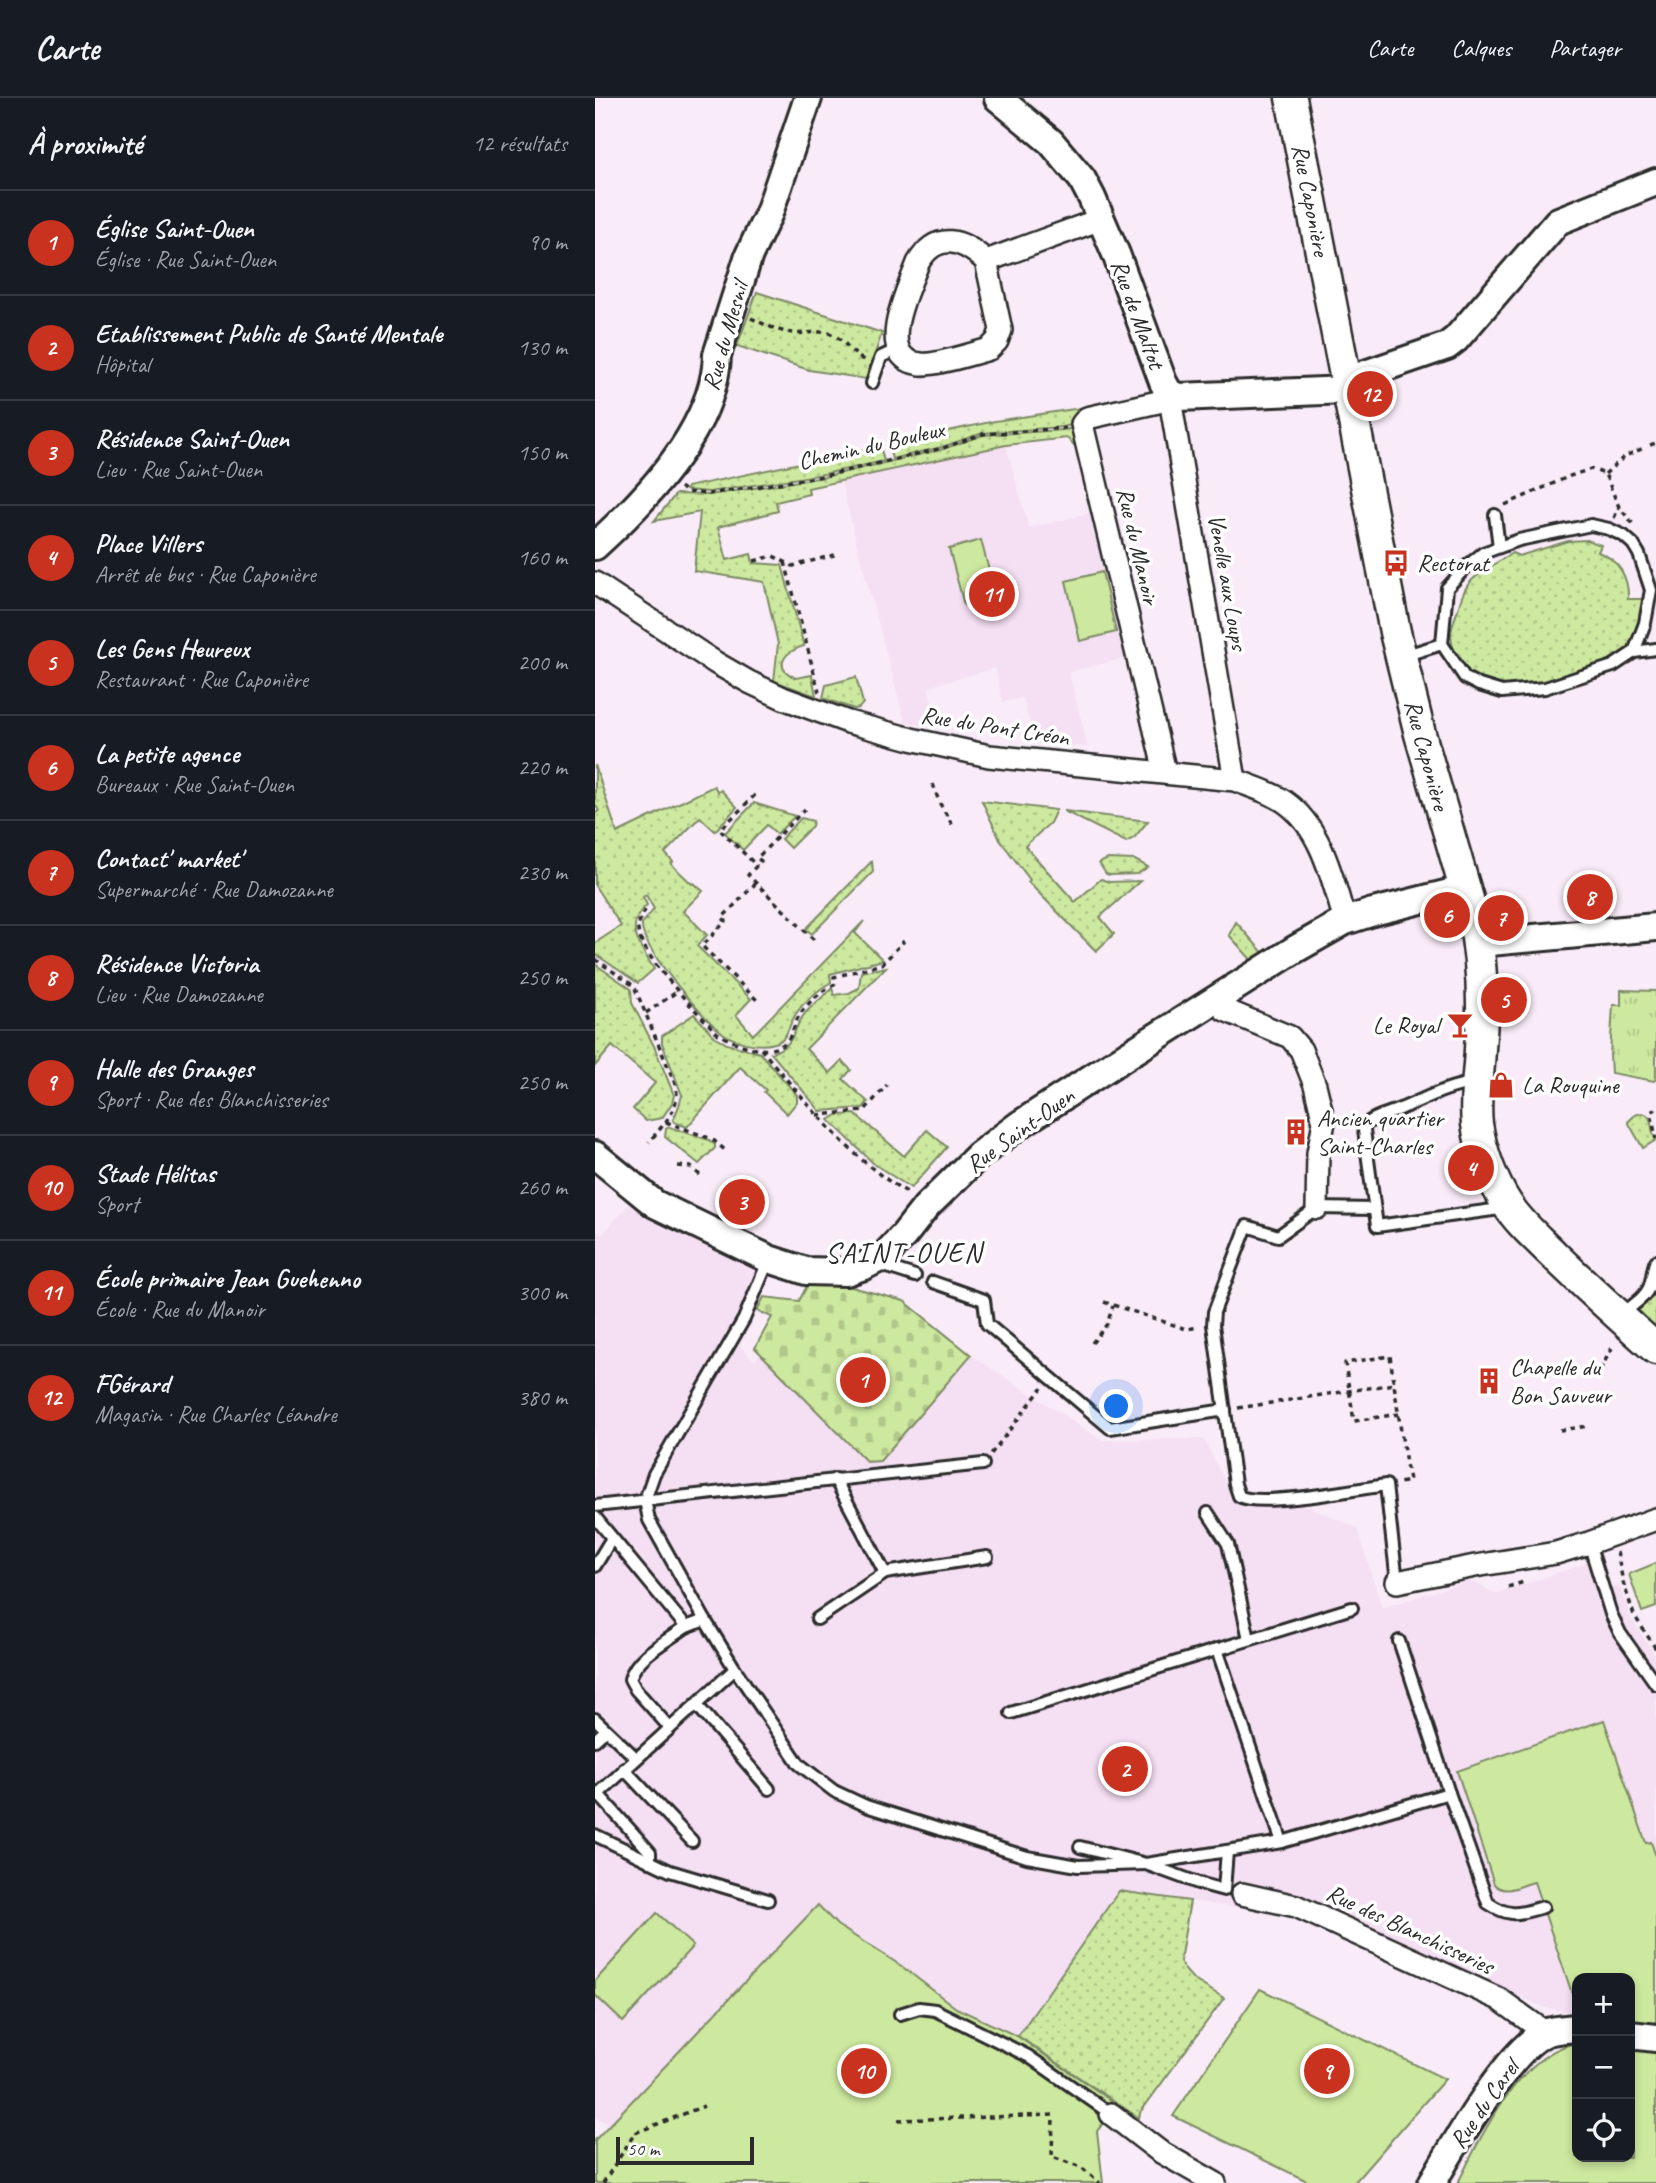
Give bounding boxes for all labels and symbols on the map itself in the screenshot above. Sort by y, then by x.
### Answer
street label: Rue Caponière [1285,142,1337,261]
street label: Rue de Maltot [1104,255,1172,375]
street label: Rue du Mesnil [695,275,756,394]
pin: 12 [1347,368,1393,420]
street label: Chemin du Bouleux [795,413,949,476]
street label: Rue du Manoir [1110,485,1167,610]
street label: Venelle aux Loups [1201,512,1255,654]
bus stop icon: Rectorat [1381,548,1411,578]
place label: Rectorat [1417,548,1491,578]
pin: 11 [969,568,1015,620]
street label: Rue Caponière [1398,696,1457,816]
street label: Rue du Pont Créon [919,699,1072,753]
pin: 8 [1567,871,1613,923]
pin: 6 [1424,889,1470,941]
pin: 7 [1478,892,1524,944]
pin: 5 [1481,974,1527,1026]
place label: Le Royal [1373,1010,1443,1040]
bar icon: Le Royal [1445,1010,1475,1040]
shop icon: La Rouquine [1486,1070,1516,1100]
place label: La Rouquine [1522,1070,1621,1100]
street label: Rue Saint-Ouen [960,1080,1081,1179]
place label: Ancien quartier Saint-Charles [1317,1103,1445,1161]
building icon: Ancien quartier Saint-Charles [1281,1117,1311,1147]
pin: 4 [1448,1142,1494,1194]
pin: 3 [719,1176,765,1228]
district label: SAINT-OUEN [825,1235,985,1270]
place label: Chapelle du Bon Sauveur [1510,1352,1613,1410]
pin: 1 [840,1354,886,1406]
building icon: Chapelle du Bon Sauveur [1474,1366,1504,1396]
your location [1099,1389,1133,1423]
pin: 2 [1102,1743,1148,1795]
street label: Rue des Blanchisseries [1322,1877,1501,1982]
pin: 10 [841,2045,887,2097]
pin: 9 [1304,2045,1350,2097]
street label: Rue du Carel [1443,2051,1528,2154]
scale bar [616,2134,754,2166]

